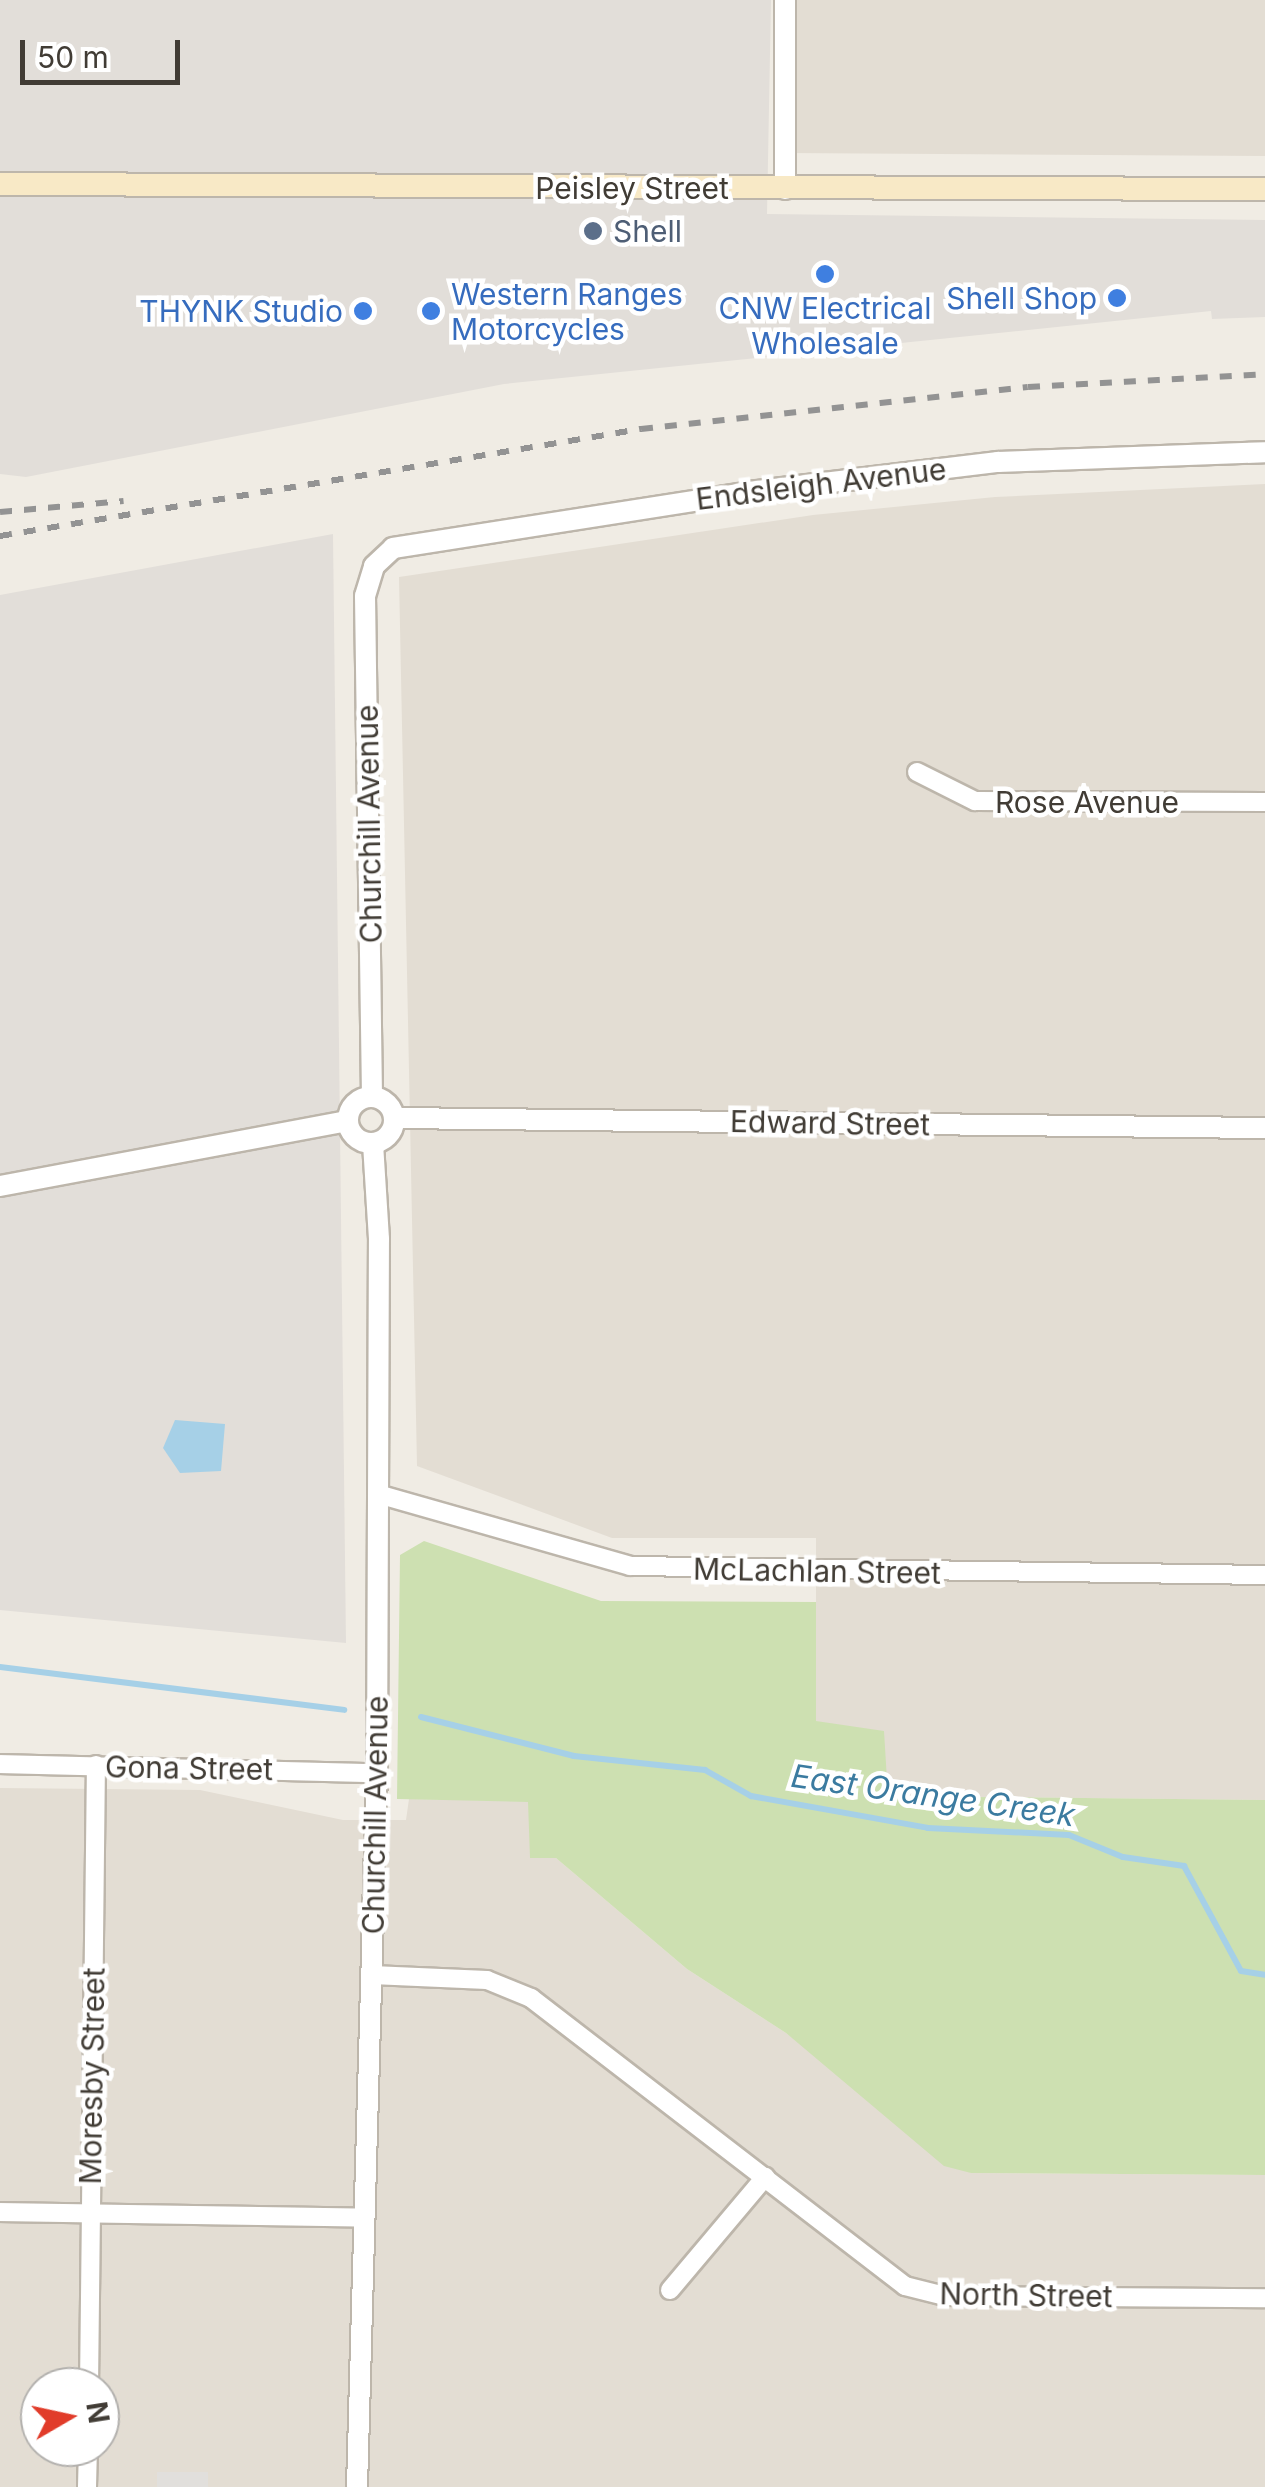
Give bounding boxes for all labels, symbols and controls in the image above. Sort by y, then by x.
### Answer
scale bar [25,20,185,82]
text: 50 m [37,39,109,75]
street label: Peisley Street [535,170,729,206]
place label: Shell [613,213,682,249]
marker: Shell [582,220,604,242]
marker: CNW Electrical Wholesale [814,263,836,285]
place label: Western Ranges Motorcycles [451,276,683,346]
place label: Shell Shop [946,280,1097,316]
marker: Shell Shop [1106,287,1128,309]
place label: CNW Electrical Wholesale [719,290,931,360]
place label: THYNK Studio [139,293,343,329]
marker: THYNK Studio [352,300,374,322]
marker: Western Ranges Motorcycles [420,300,442,322]
street label: Endsleigh Avenue [694,451,948,517]
street label: Churchill Avenue [349,704,389,944]
street label: Rose Avenue [995,784,1179,820]
street label: Edward Street [730,1103,930,1143]
street label: McLachlan Street [693,1551,941,1591]
street label: Churchill Avenue [355,1695,395,1935]
street label: Gona Street [105,1749,273,1787]
water label: East Orange Creek [789,1757,1077,1835]
street label: Moresby Street [72,1967,112,2185]
street label: North Street [939,2275,1113,2315]
north arrow [20,2367,120,2467]
text: N [79,2399,116,2426]

